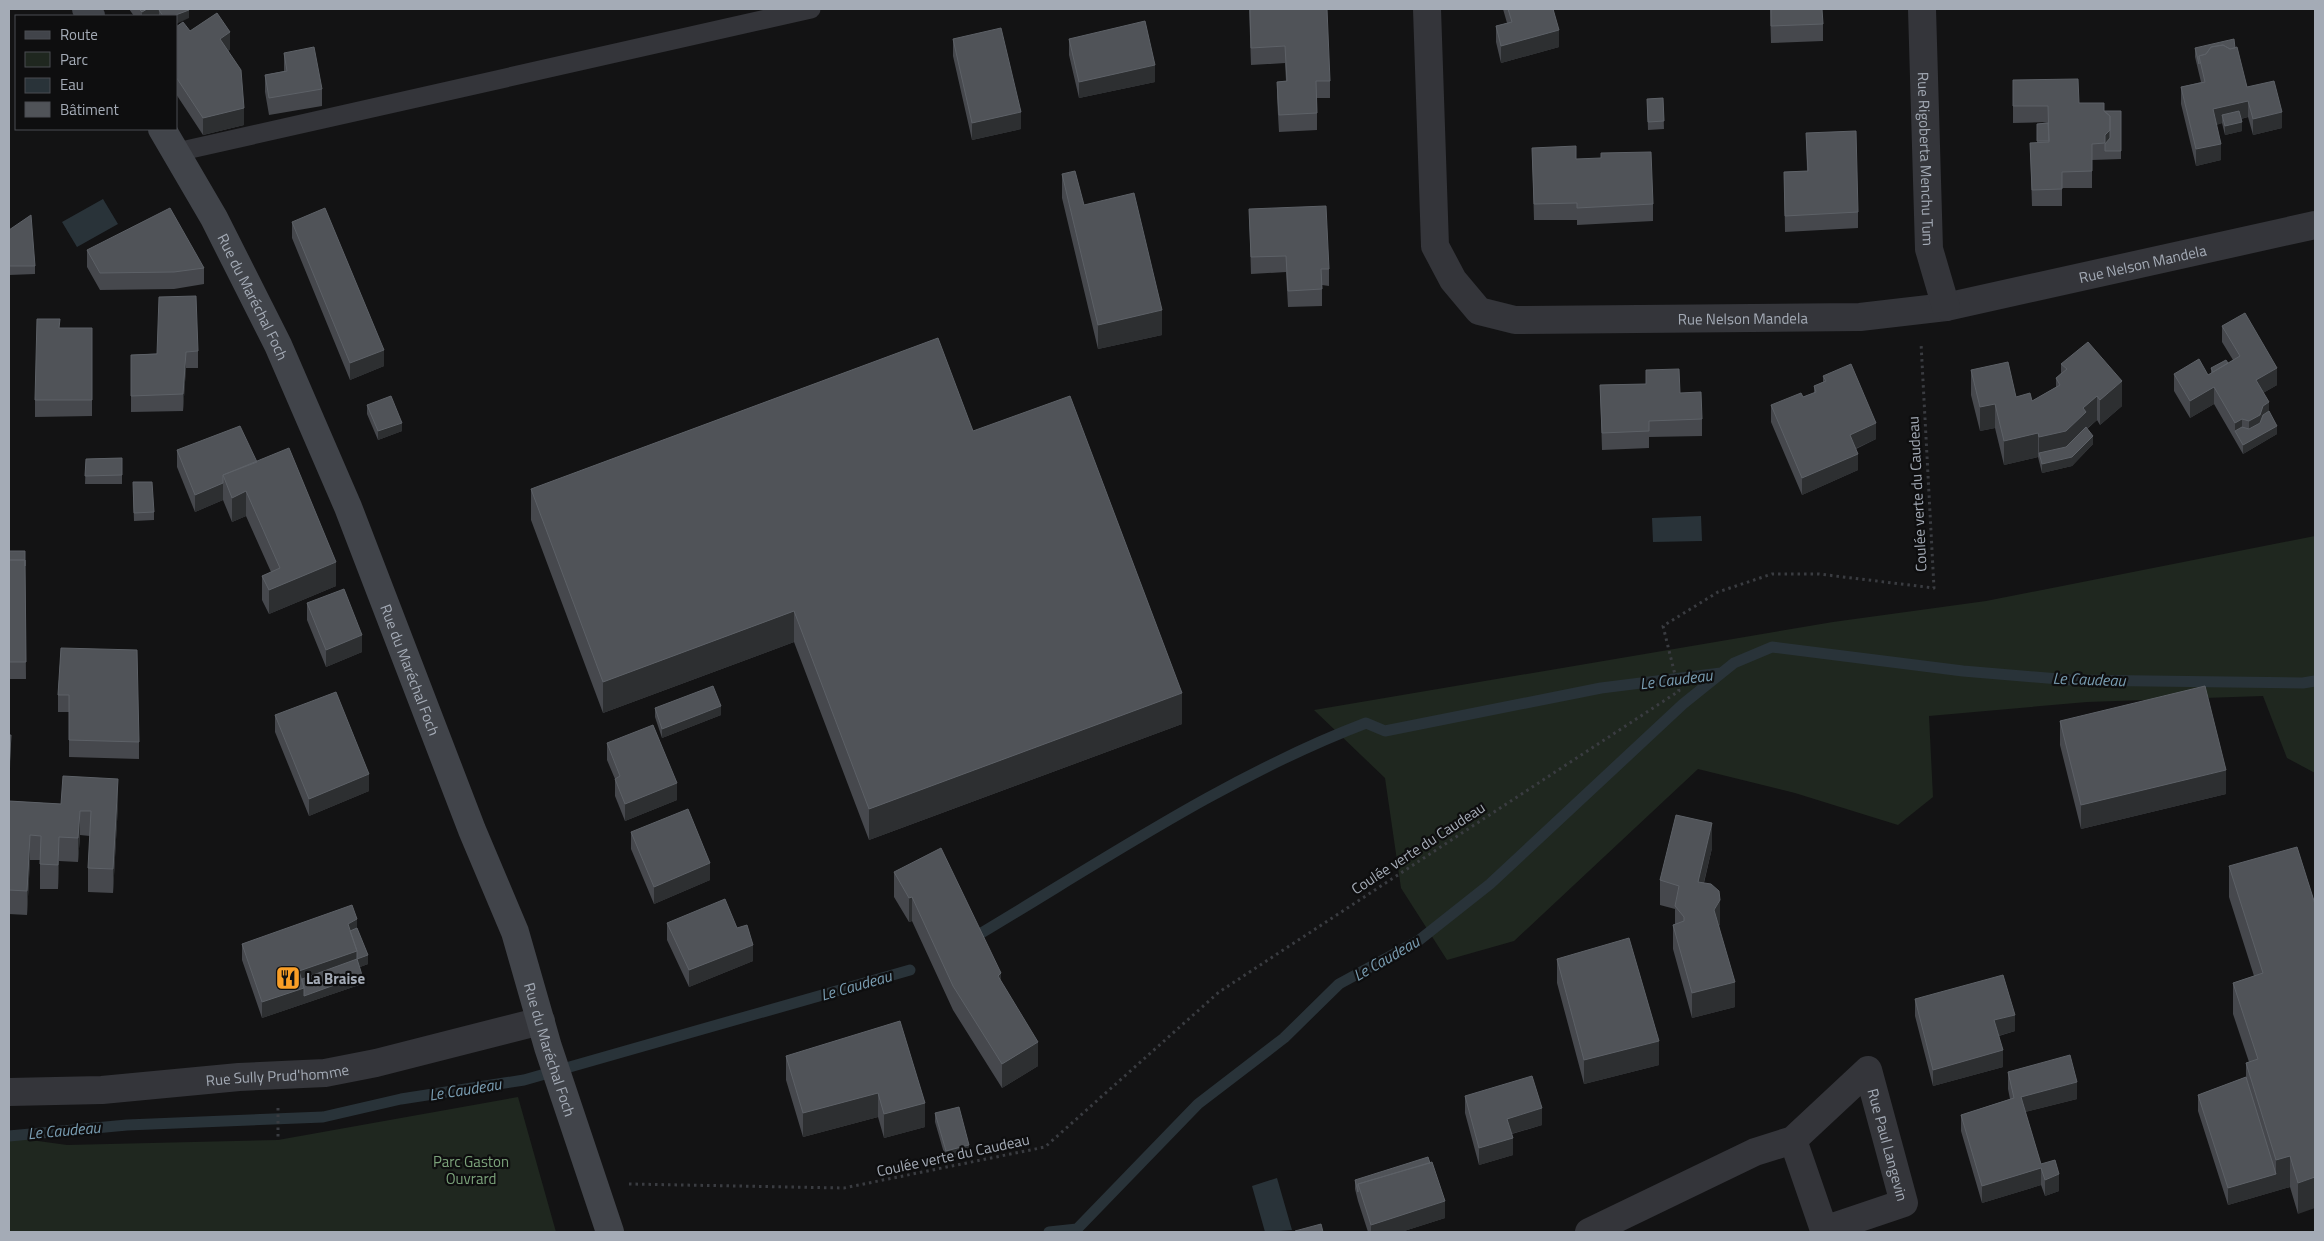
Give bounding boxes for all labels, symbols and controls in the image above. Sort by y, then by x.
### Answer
legend [15,15,178,130]
text: Route [60,23,98,46]
text: Parc [60,48,88,71]
street label: Rue Rigoberta Menchu Tum [1912,72,1940,246]
text: Eau [60,73,84,96]
text: Bâtiment [60,98,119,121]
street label: Rue du Maréchal Foch [212,229,295,364]
street label: Rue Nelson Mandela [2076,238,2209,289]
street label: Rue Nelson Mandela [1678,306,1808,330]
street label: Coulée verte du Caudeau [1901,416,1933,572]
street label: Rue du Maréchal Foch [375,601,446,739]
water label: Le Caudeau [1638,663,1715,695]
water label: Le Caudeau [2052,666,2127,692]
street label: Coulée verte du Caudeau [1346,796,1490,900]
water label: Le Caudeau [1348,929,1424,987]
water label: Le Caudeau [818,963,895,1007]
restaurant icon: La Braise [275,965,301,991]
place label: La Braise [306,967,365,990]
street label: Rue du Maréchal Foch [519,980,582,1119]
street label: Rue Sully Prud'homme [205,1057,351,1092]
water label: Le Caudeau [427,1071,504,1107]
street label: Rue Paul Langevin [1862,1086,1914,1203]
water label: Le Caudeau [27,1115,102,1145]
street label: Coulée verte du Caudeau [874,1128,1032,1182]
park label: Parc Gaston Ouvrard [433,1150,509,1190]

